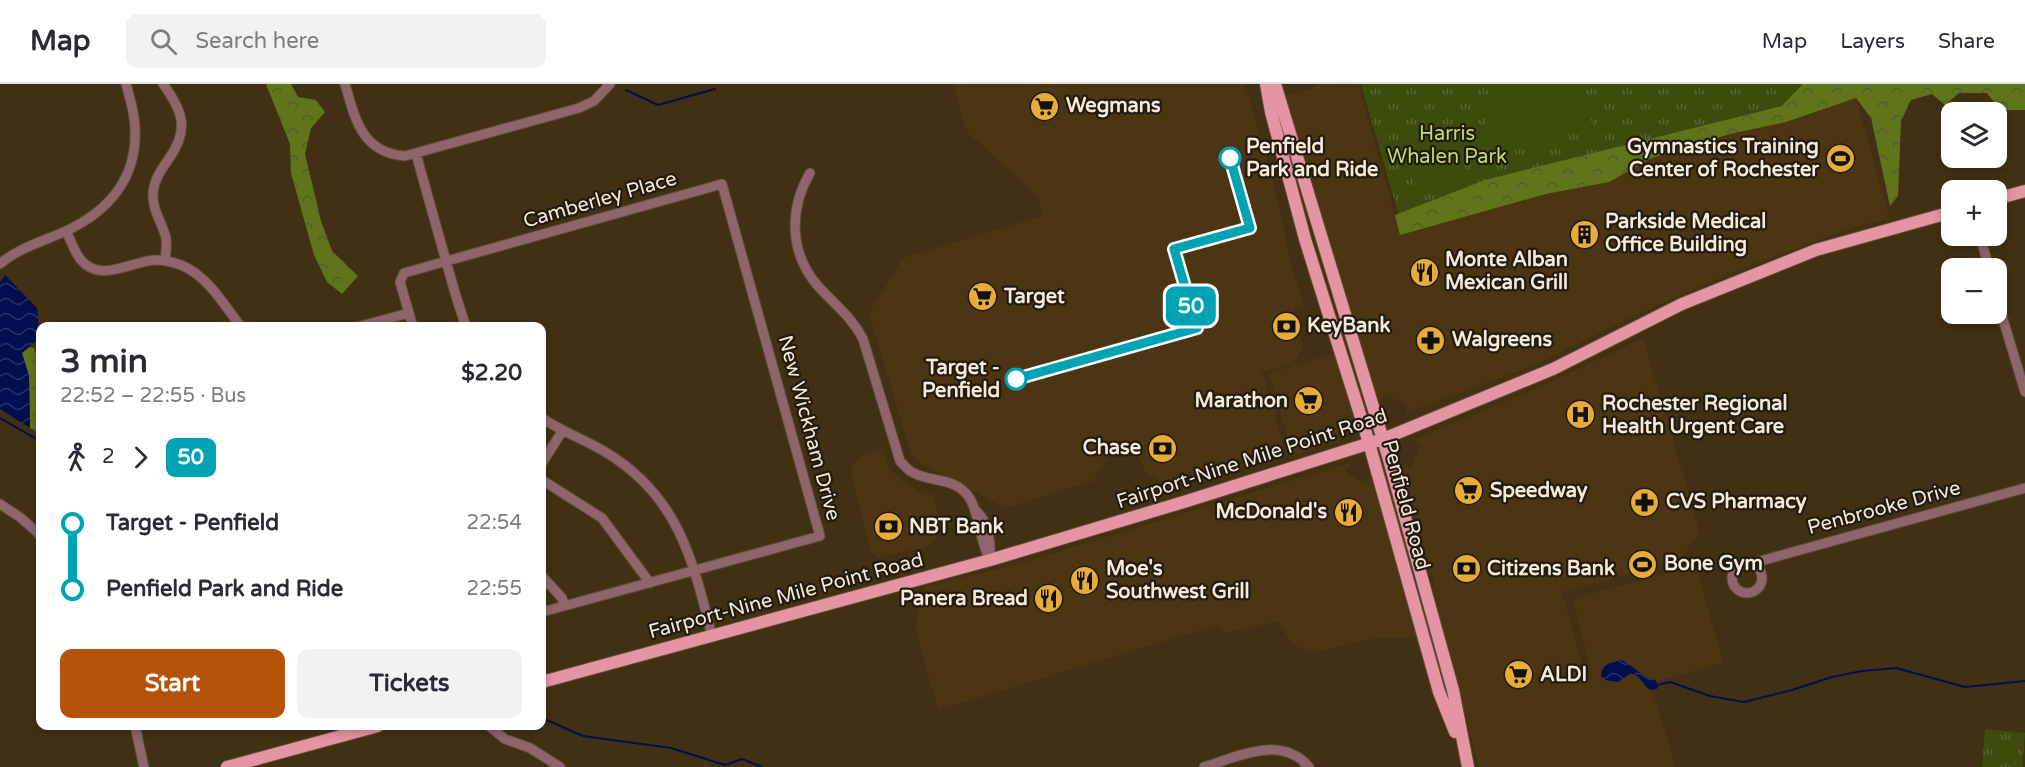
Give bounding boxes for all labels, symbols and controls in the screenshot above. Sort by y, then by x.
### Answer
search box [126,14,546,68]
text: Map [30,24,90,58]
icon: search [147,25,180,58]
text: Search here [195,28,319,54]
text: Map [1762,29,1807,54]
text: Layers [1840,29,1905,54]
text: Share [1938,29,1995,54]
supermarket icon: Wegmans [1029,90,1061,122]
place label: Wegmans [1066,94,1161,118]
map controls [1941,102,2007,324]
button: layers [1941,102,2007,168]
park label: Harris Whalen Park [1387,122,1507,169]
place label: Penfield Park and Ride [1246,135,1378,182]
place label: Gymnastics Training Center of Rochester [1627,135,1819,182]
sports icon: Gymnastics Training Center of Rochester [1824,142,1856,174]
marker: Penfield Park and Ride [1219,147,1241,169]
street label: Camberley Place [520,167,680,233]
button: + [1941,180,2007,246]
place label: Parkside Medical Office Building [1605,210,1766,257]
building icon: Parkside Medical Office Building [1568,218,1600,250]
place label: Monte Alban Mexican Grill [1445,248,1568,295]
restaurant icon: Monte Alban Mexican Grill [1408,256,1440,288]
button: − [1941,258,2007,324]
supermarket icon: Target [967,281,999,313]
place label: Target [1003,285,1065,309]
line badge: 50 [1164,286,1218,326]
text: 50 [1178,294,1204,319]
bank icon: KeyBank [1270,310,1302,342]
place label: KeyBank [1307,314,1390,338]
pharmacy icon: Walgreens [1415,324,1447,356]
place label: Walgreens [1452,328,1552,352]
street label: New Wickham Drive [773,333,845,523]
text: 3 min [60,342,148,381]
place label: Target - Penfield [922,356,1000,403]
text: $2.20 [461,360,522,386]
marker: Target - Penfield [1005,368,1027,390]
text: 22:52 – 22:55 · Bus [60,384,246,408]
supermarket icon: Marathon [1293,385,1325,417]
place label: Marathon [1195,389,1288,413]
place label: Rochester Regional Health Urgent Care [1602,392,1787,439]
hospital icon: Rochester Regional Health Urgent Care [1565,399,1597,431]
street label: Fairport-Nine Mile Point Road [1114,404,1390,514]
bank icon: Chase [1146,432,1178,464]
place label: Chase [1083,436,1141,460]
street label: Penfield Road [1377,437,1435,573]
icon: walk [60,441,93,474]
icon: forward [124,441,157,474]
text: 2 [102,445,115,469]
text: 50 [178,445,204,470]
supermarket icon: Speedway [1453,475,1485,507]
street label: Penbrooke Drive [1805,476,1963,540]
place label: Speedway [1490,479,1588,503]
pharmacy icon: CVS Pharmacy [1629,486,1661,518]
place label: CVS Pharmacy [1666,490,1807,514]
restaurant icon: McDonald's [1332,496,1364,528]
place label: McDonald's [1215,500,1327,524]
text: Target - Penfield [106,510,279,536]
text: 22:54 [467,511,522,535]
bank icon: NBT Bank [872,511,904,543]
place label: NBT Bank [909,515,1004,539]
street label: Fairport-Nine Mile Point Road [646,548,926,644]
sports icon: Bone Gym [1627,548,1659,580]
place label: Bone Gym [1664,552,1763,576]
bank icon: Citizens Bank [1450,553,1482,585]
place label: Moe's Southwest Grill [1106,557,1249,604]
place label: Citizens Bank [1487,557,1615,581]
restaurant icon: Moe's Southwest Grill [1069,565,1101,597]
text: Penfield Park and Ride [106,576,343,602]
text: 22:55 [467,577,522,601]
restaurant icon: Panera Bread [1033,583,1065,615]
place label: Panera Bread [900,587,1028,611]
button: Start [60,649,285,718]
button: Tickets [297,649,522,718]
supermarket icon: ALDI [1503,659,1535,691]
place label: ALDI [1540,663,1587,687]

